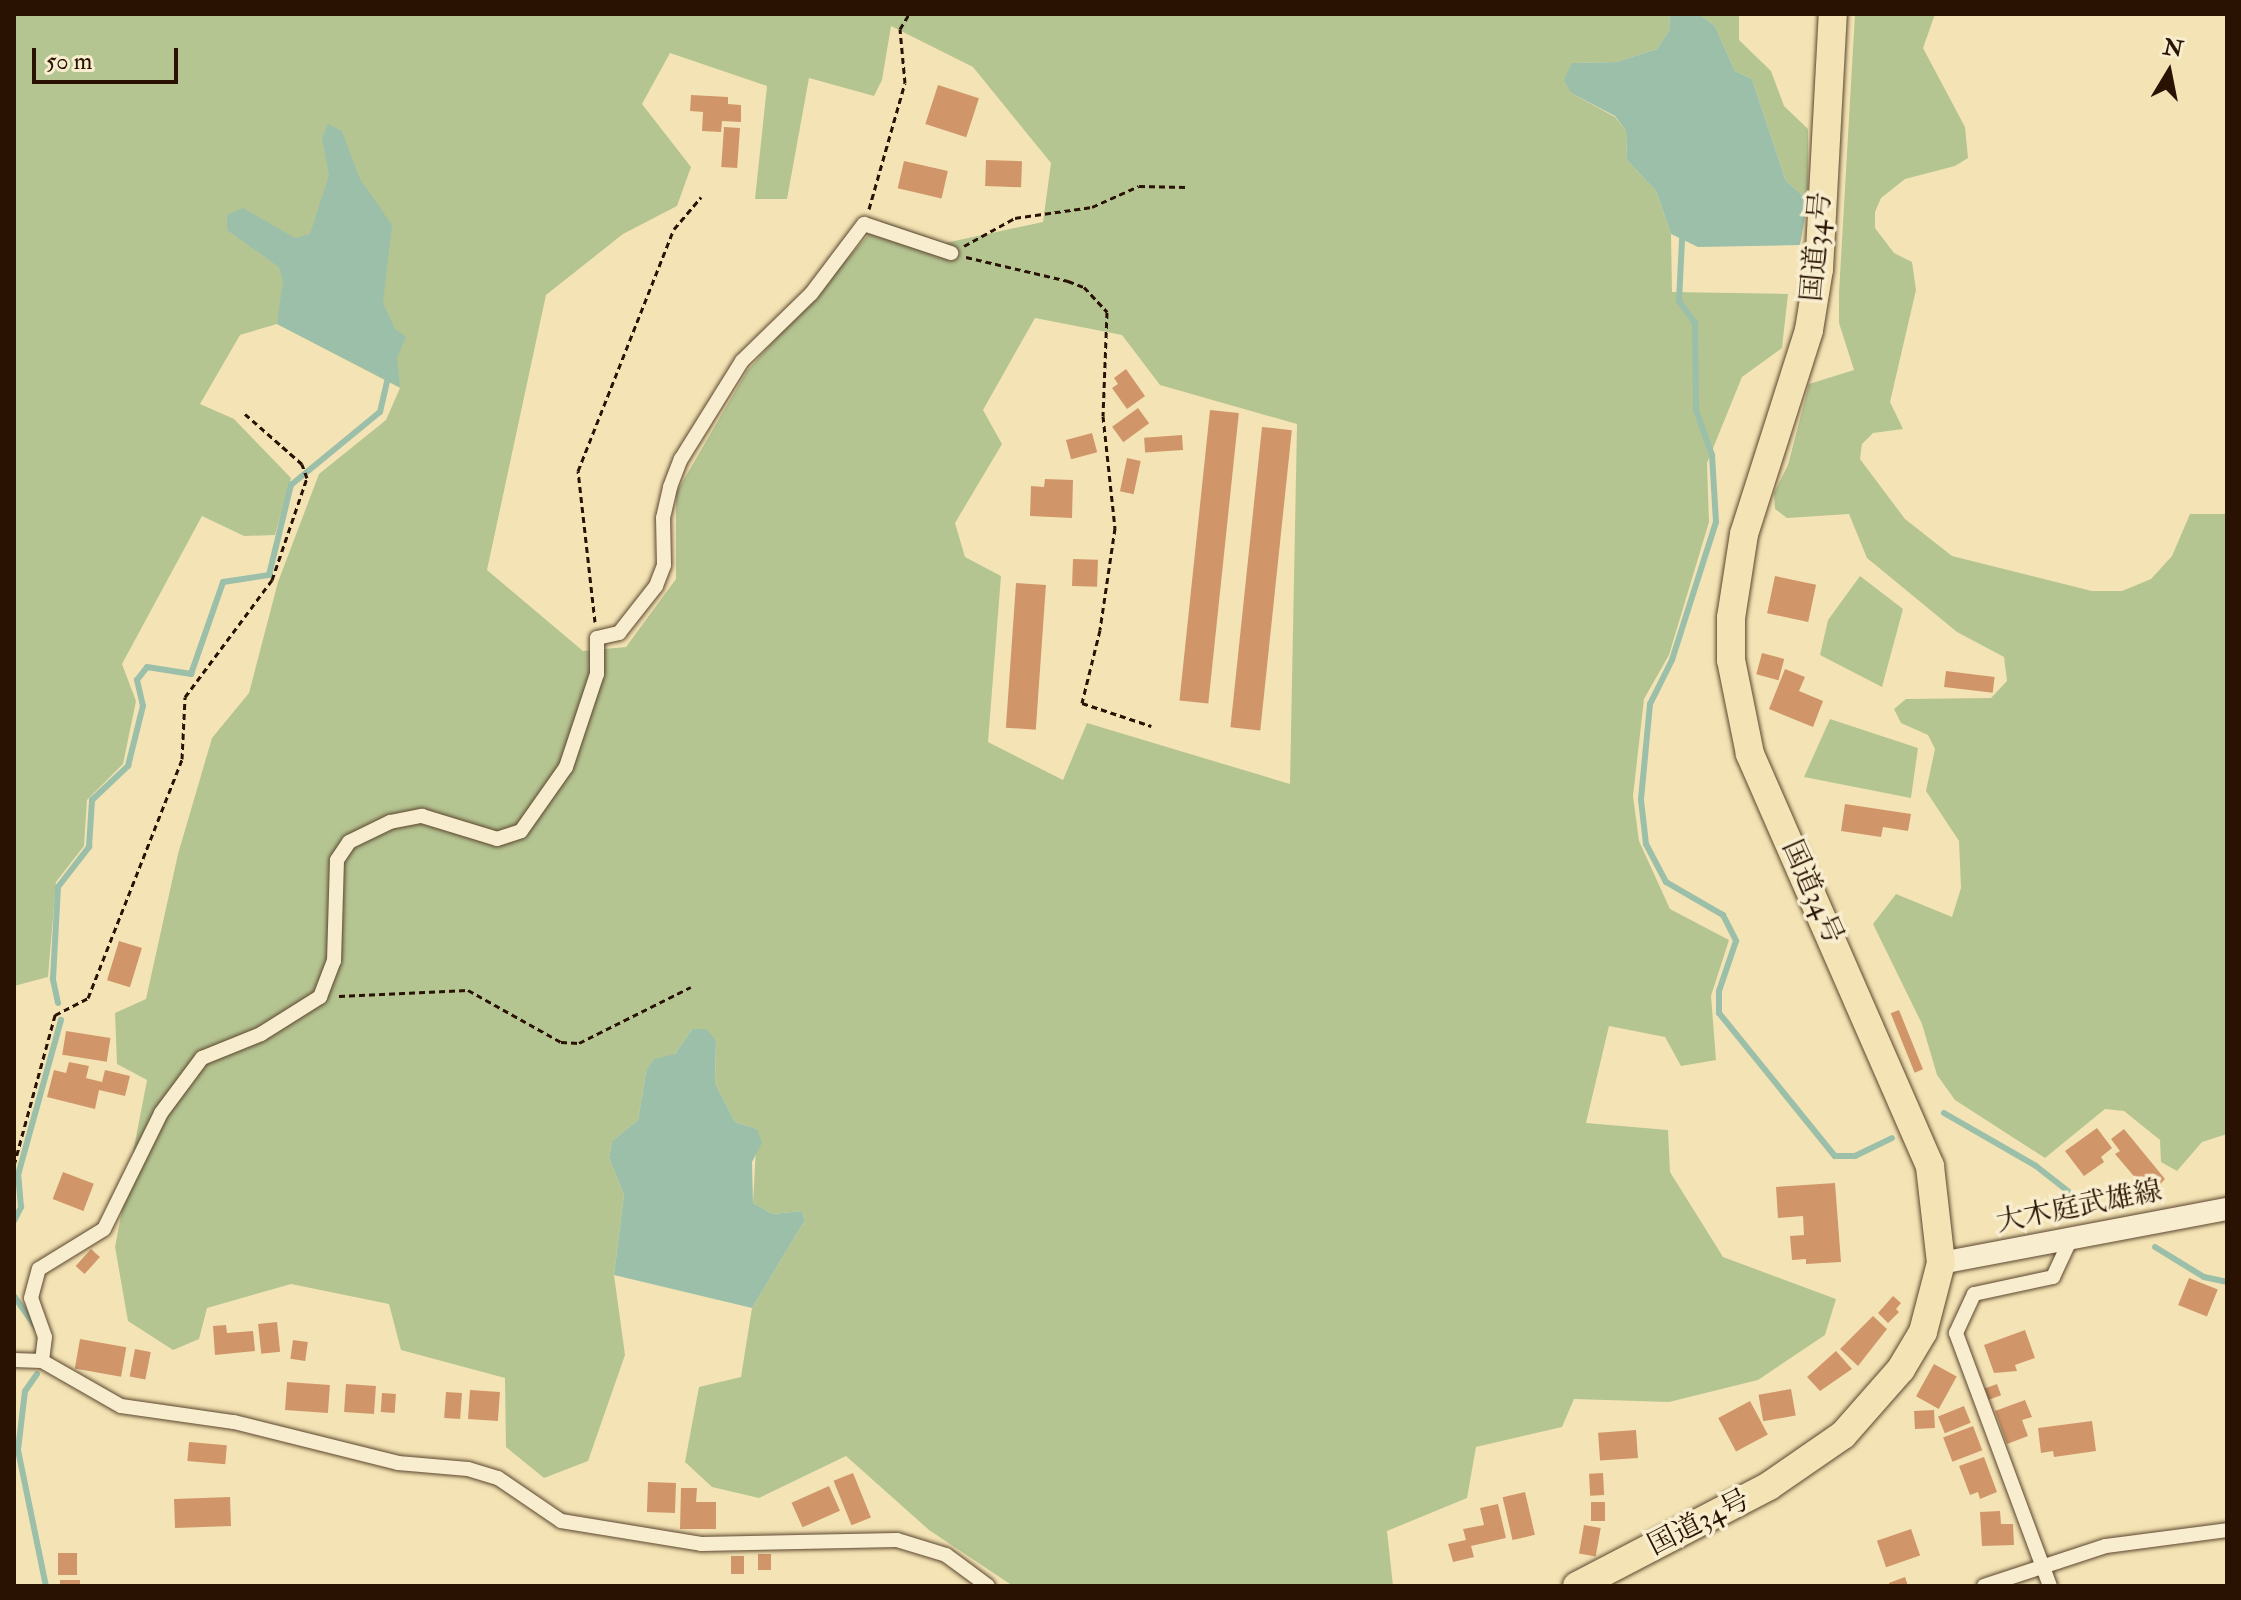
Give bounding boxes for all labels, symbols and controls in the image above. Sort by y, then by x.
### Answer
scale bar [36,32,182,82]
north arrow [2129,32,2209,112]
text: N [2161,33,2185,64]
text: 50 m [46,46,92,77]
street label: 国道34号 [1795,191,1839,303]
street label: 国道34号 [1774,835,1850,949]
street label: 大木庭武雄線 [1993,1174,2165,1240]
street label: 国道34号 [1642,1483,1756,1563]

